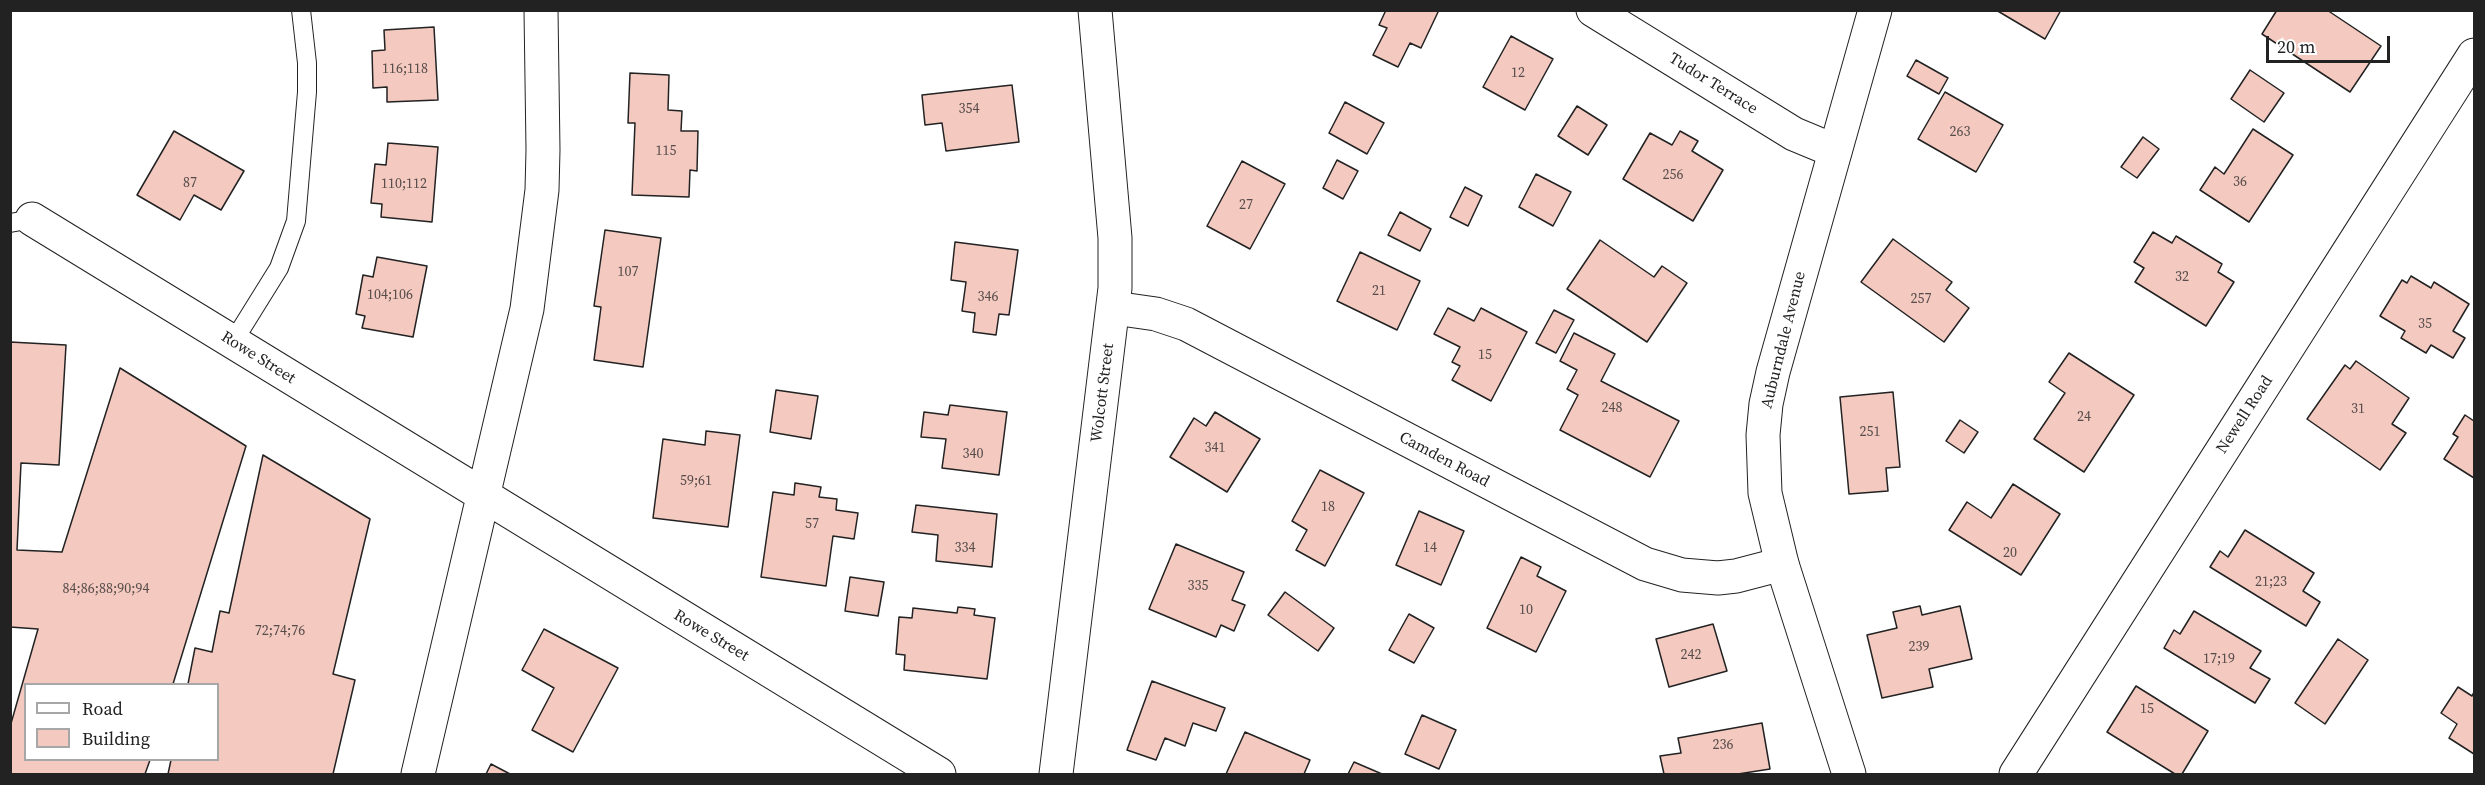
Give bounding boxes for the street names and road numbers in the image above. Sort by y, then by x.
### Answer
street label: Tudor Terrace [1665,49,1761,119]
street label: Auburndale Avenue [1758,269,1810,411]
street label: Rowe Street [217,328,299,388]
street label: Wolcott Street [1087,342,1119,444]
street label: Newell Road [2213,372,2277,458]
street label: Camden Road [1396,428,1492,492]
street label: Rowe Street [670,606,752,666]

